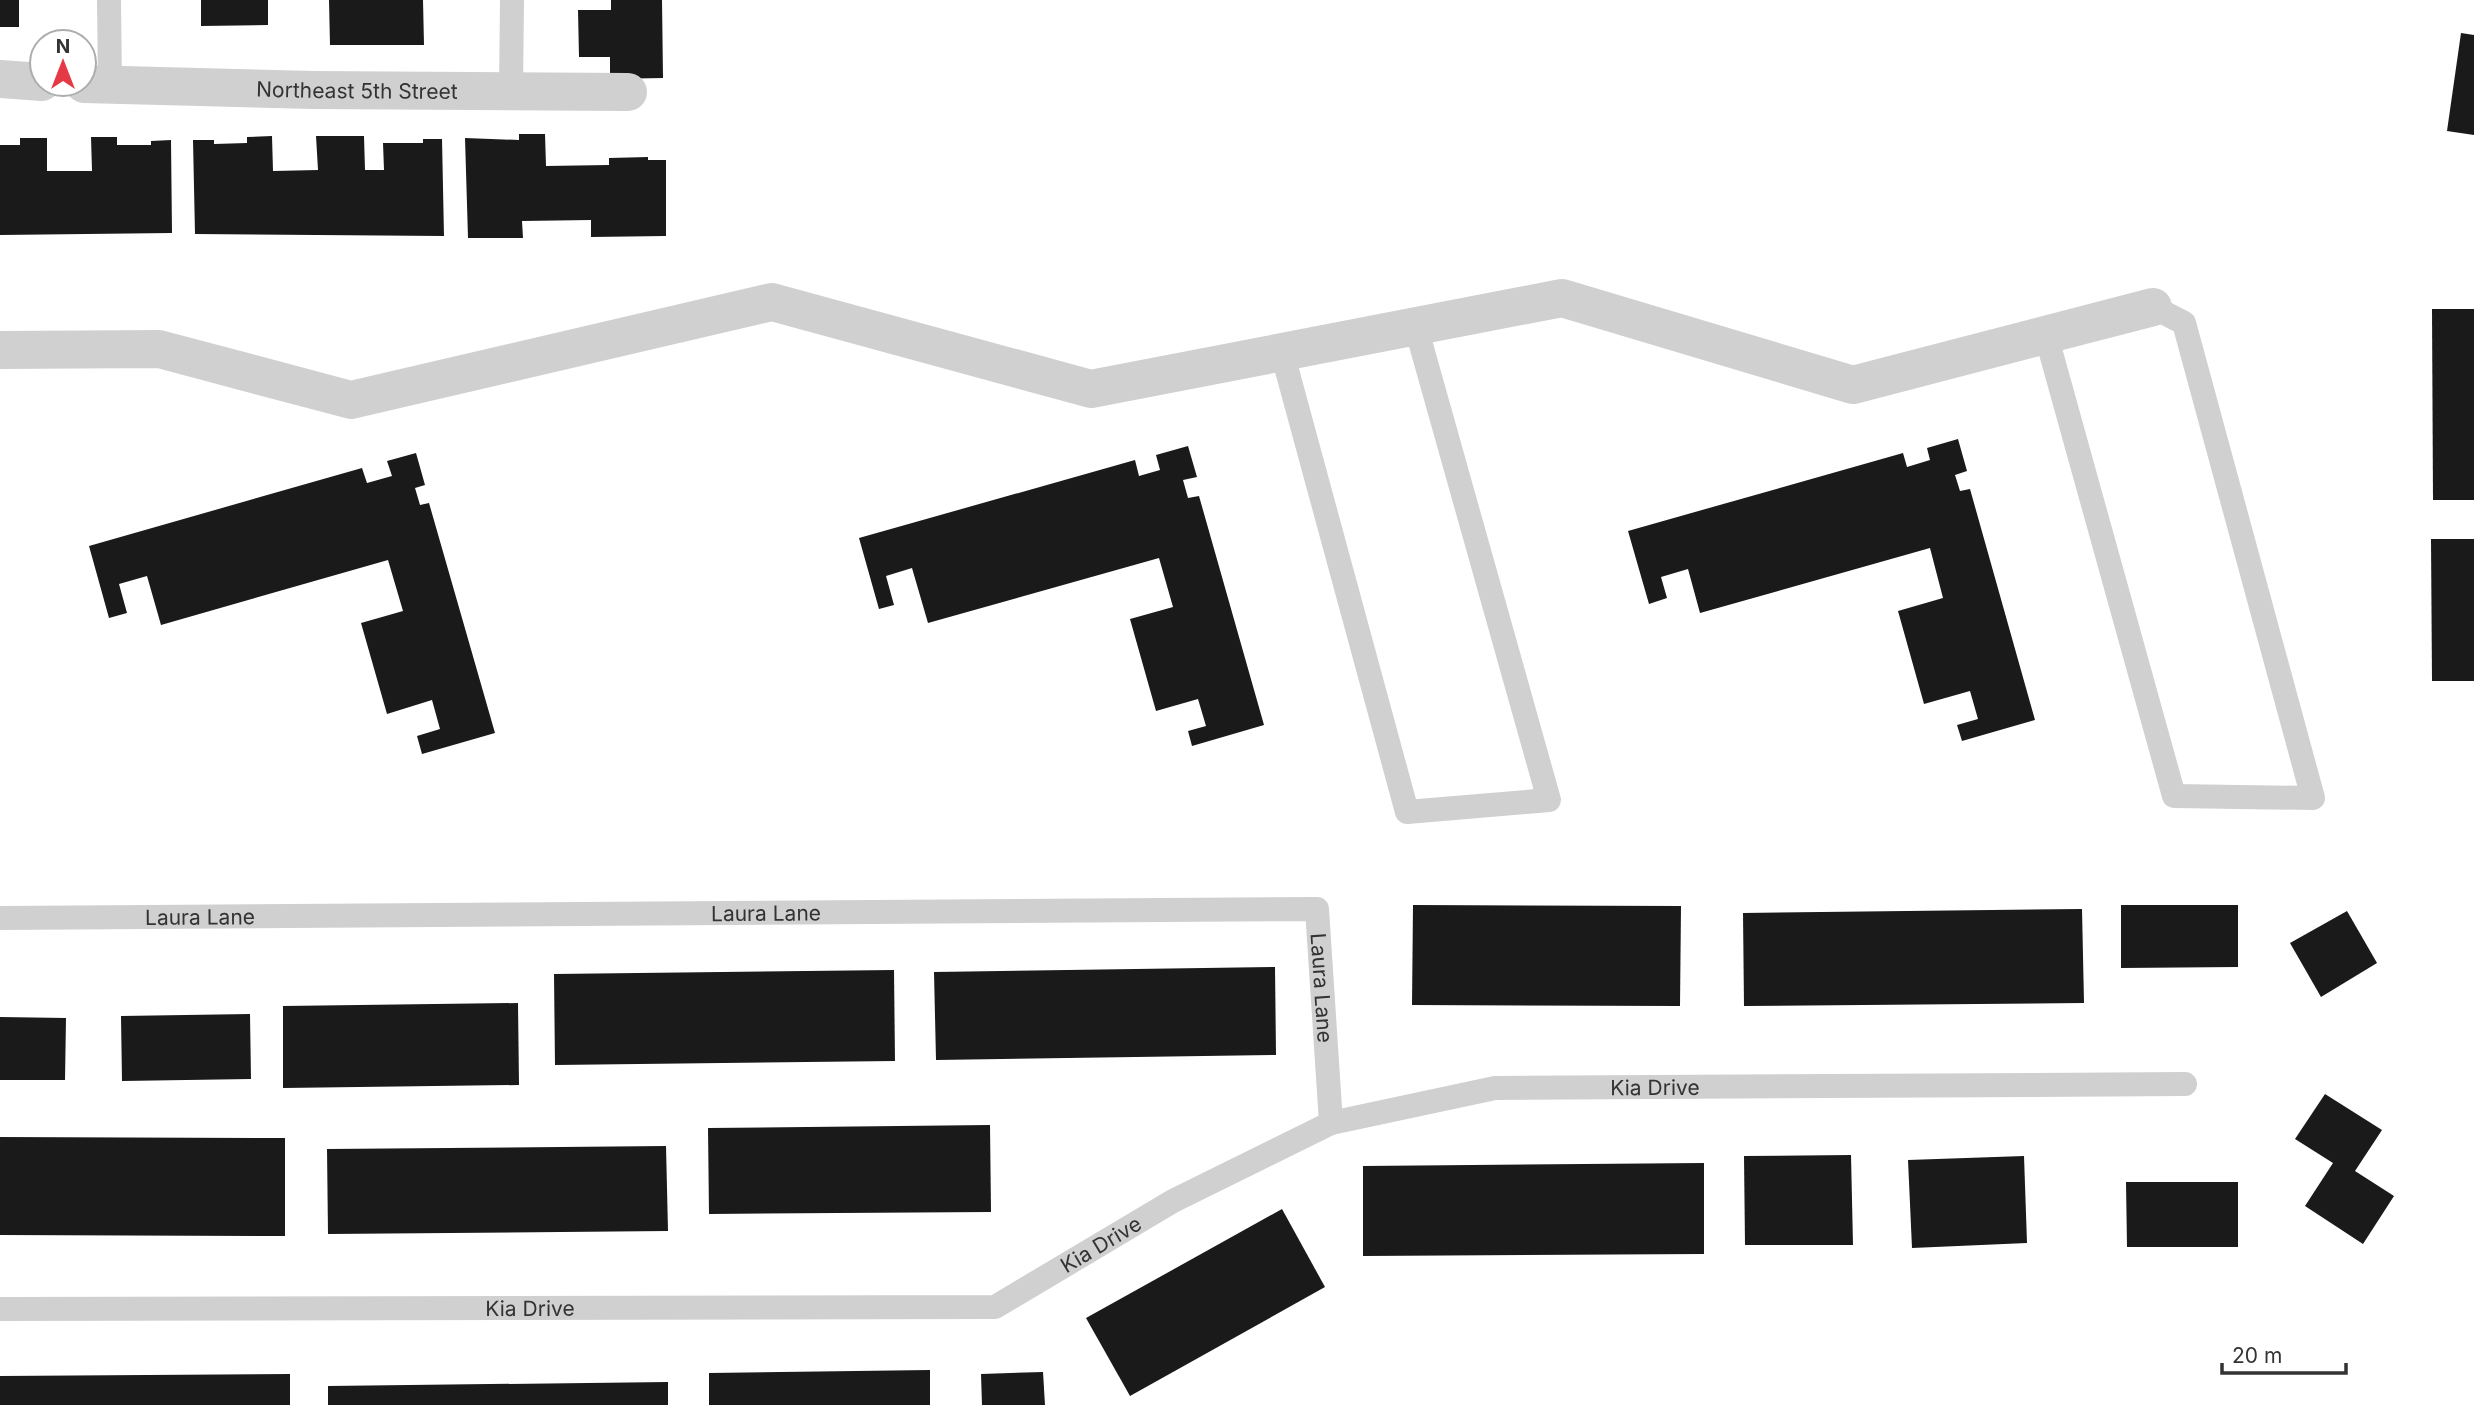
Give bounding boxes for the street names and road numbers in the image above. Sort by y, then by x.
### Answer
street label: Northeast 5th Street [256,76,458,103]
street label: Laura Lane [711,900,821,926]
street label: Laura Lane [145,904,255,930]
street label: Laura Lane [1306,932,1338,1044]
street label: Kia Drive [1610,1074,1700,1100]
street label: Kia Drive [1056,1210,1145,1278]
street label: Kia Drive [485,1295,575,1321]

